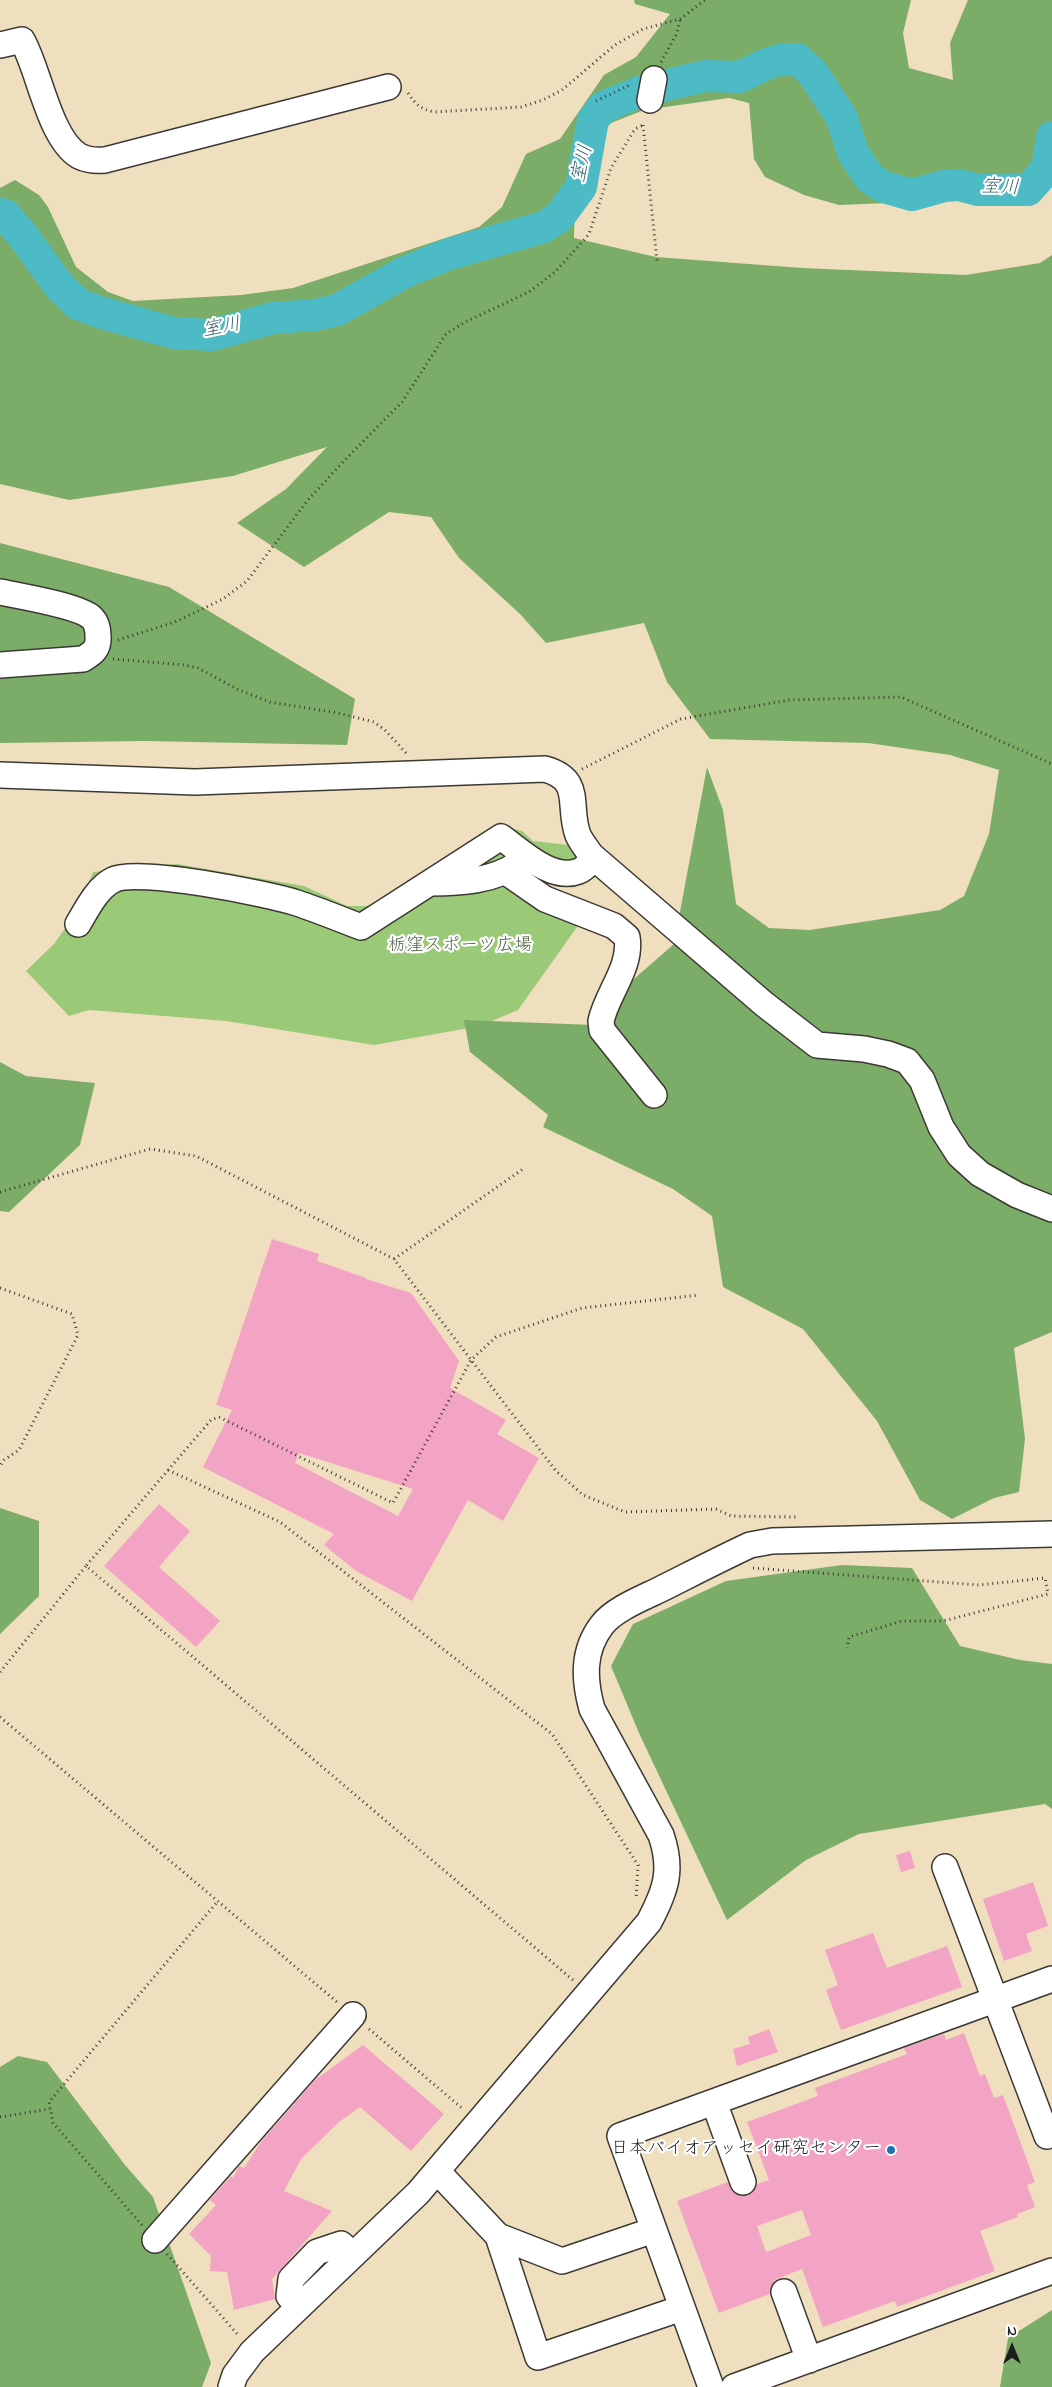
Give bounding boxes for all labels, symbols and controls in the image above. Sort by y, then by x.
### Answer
water label: 室川 [569,143,599,185]
water label: 室川 [981,177,1019,201]
water label: 室川 [201,314,243,344]
park label: 栃窪スポーツ広場 [388,936,532,958]
place label: 日本バイオアッセイ研究センター [611,2139,881,2161]
marker: 日本バイオアッセイ研究センター [885,2144,897,2156]
text: N [1007,2321,1017,2342]
north arrow [987,2322,1037,2372]

